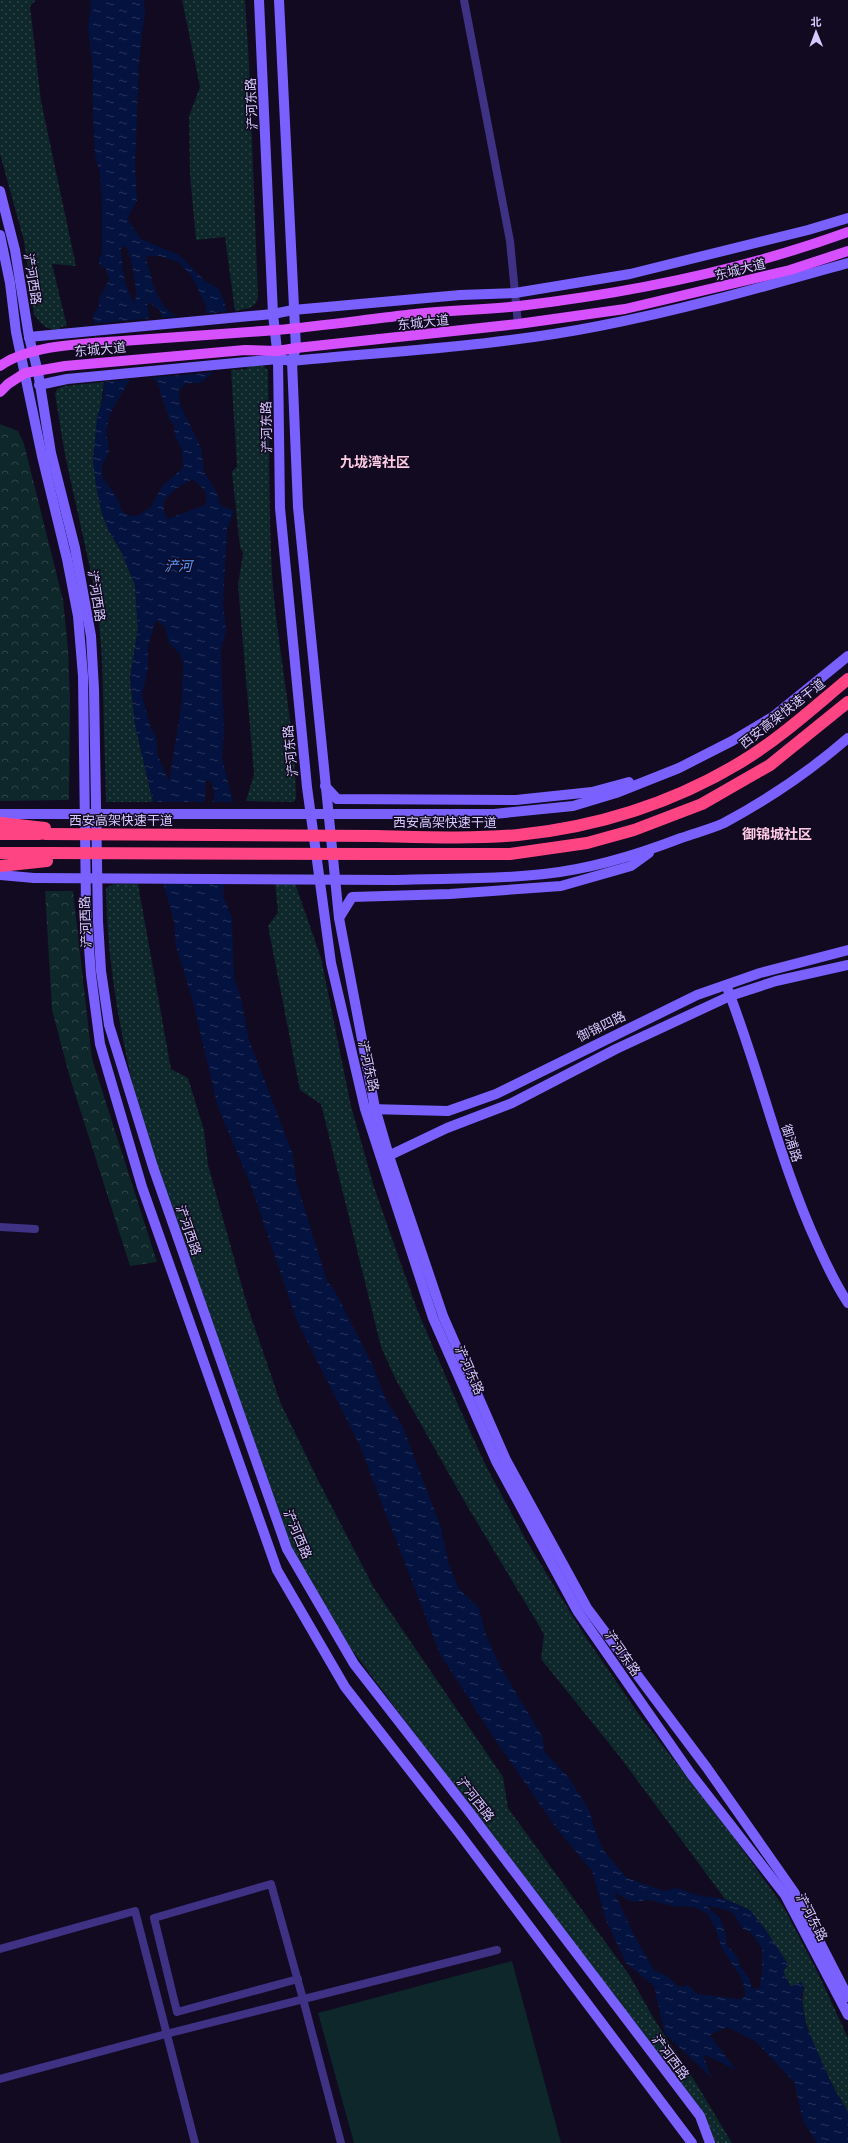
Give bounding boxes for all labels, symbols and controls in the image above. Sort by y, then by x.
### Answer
north arrow [796,12,836,52]
text: 北 [810,16,821,28]
street label: 浐河东路 [243,78,260,130]
street label: 浐河西路 [21,252,44,306]
street label: 东城大道 [713,256,767,283]
street label: 东城大道 [396,312,450,333]
street label: 东城大道 [73,340,127,359]
street label: 浐河东路 [259,401,274,453]
district label: 九垅湾社区 [340,454,410,470]
water label: 浐河 [164,558,195,574]
street label: 浐河西路 [85,569,108,623]
street label: 西安高架快速干道 [737,675,828,751]
street label: 浐河东路 [280,724,301,778]
street label: 西安高架快速干道 [69,813,173,828]
street label: 西安高架快速干道 [393,815,497,830]
district label: 御锦城社区 [742,826,812,842]
street label: 浐河西路 [77,896,94,948]
street label: 御锦四路 [575,1008,628,1045]
street label: 浐河东路 [355,1039,382,1093]
street label: 御浦路 [778,1122,805,1164]
street label: 浐河西路 [173,1203,204,1257]
street label: 浐河东路 [452,1343,487,1397]
street label: 浐河西路 [280,1507,315,1561]
street label: 浐河东路 [602,1628,644,1679]
street label: 浐河西路 [454,1774,498,1824]
street label: 浐河东路 [793,1891,830,1944]
street label: 浐河西路 [649,2032,692,2083]

